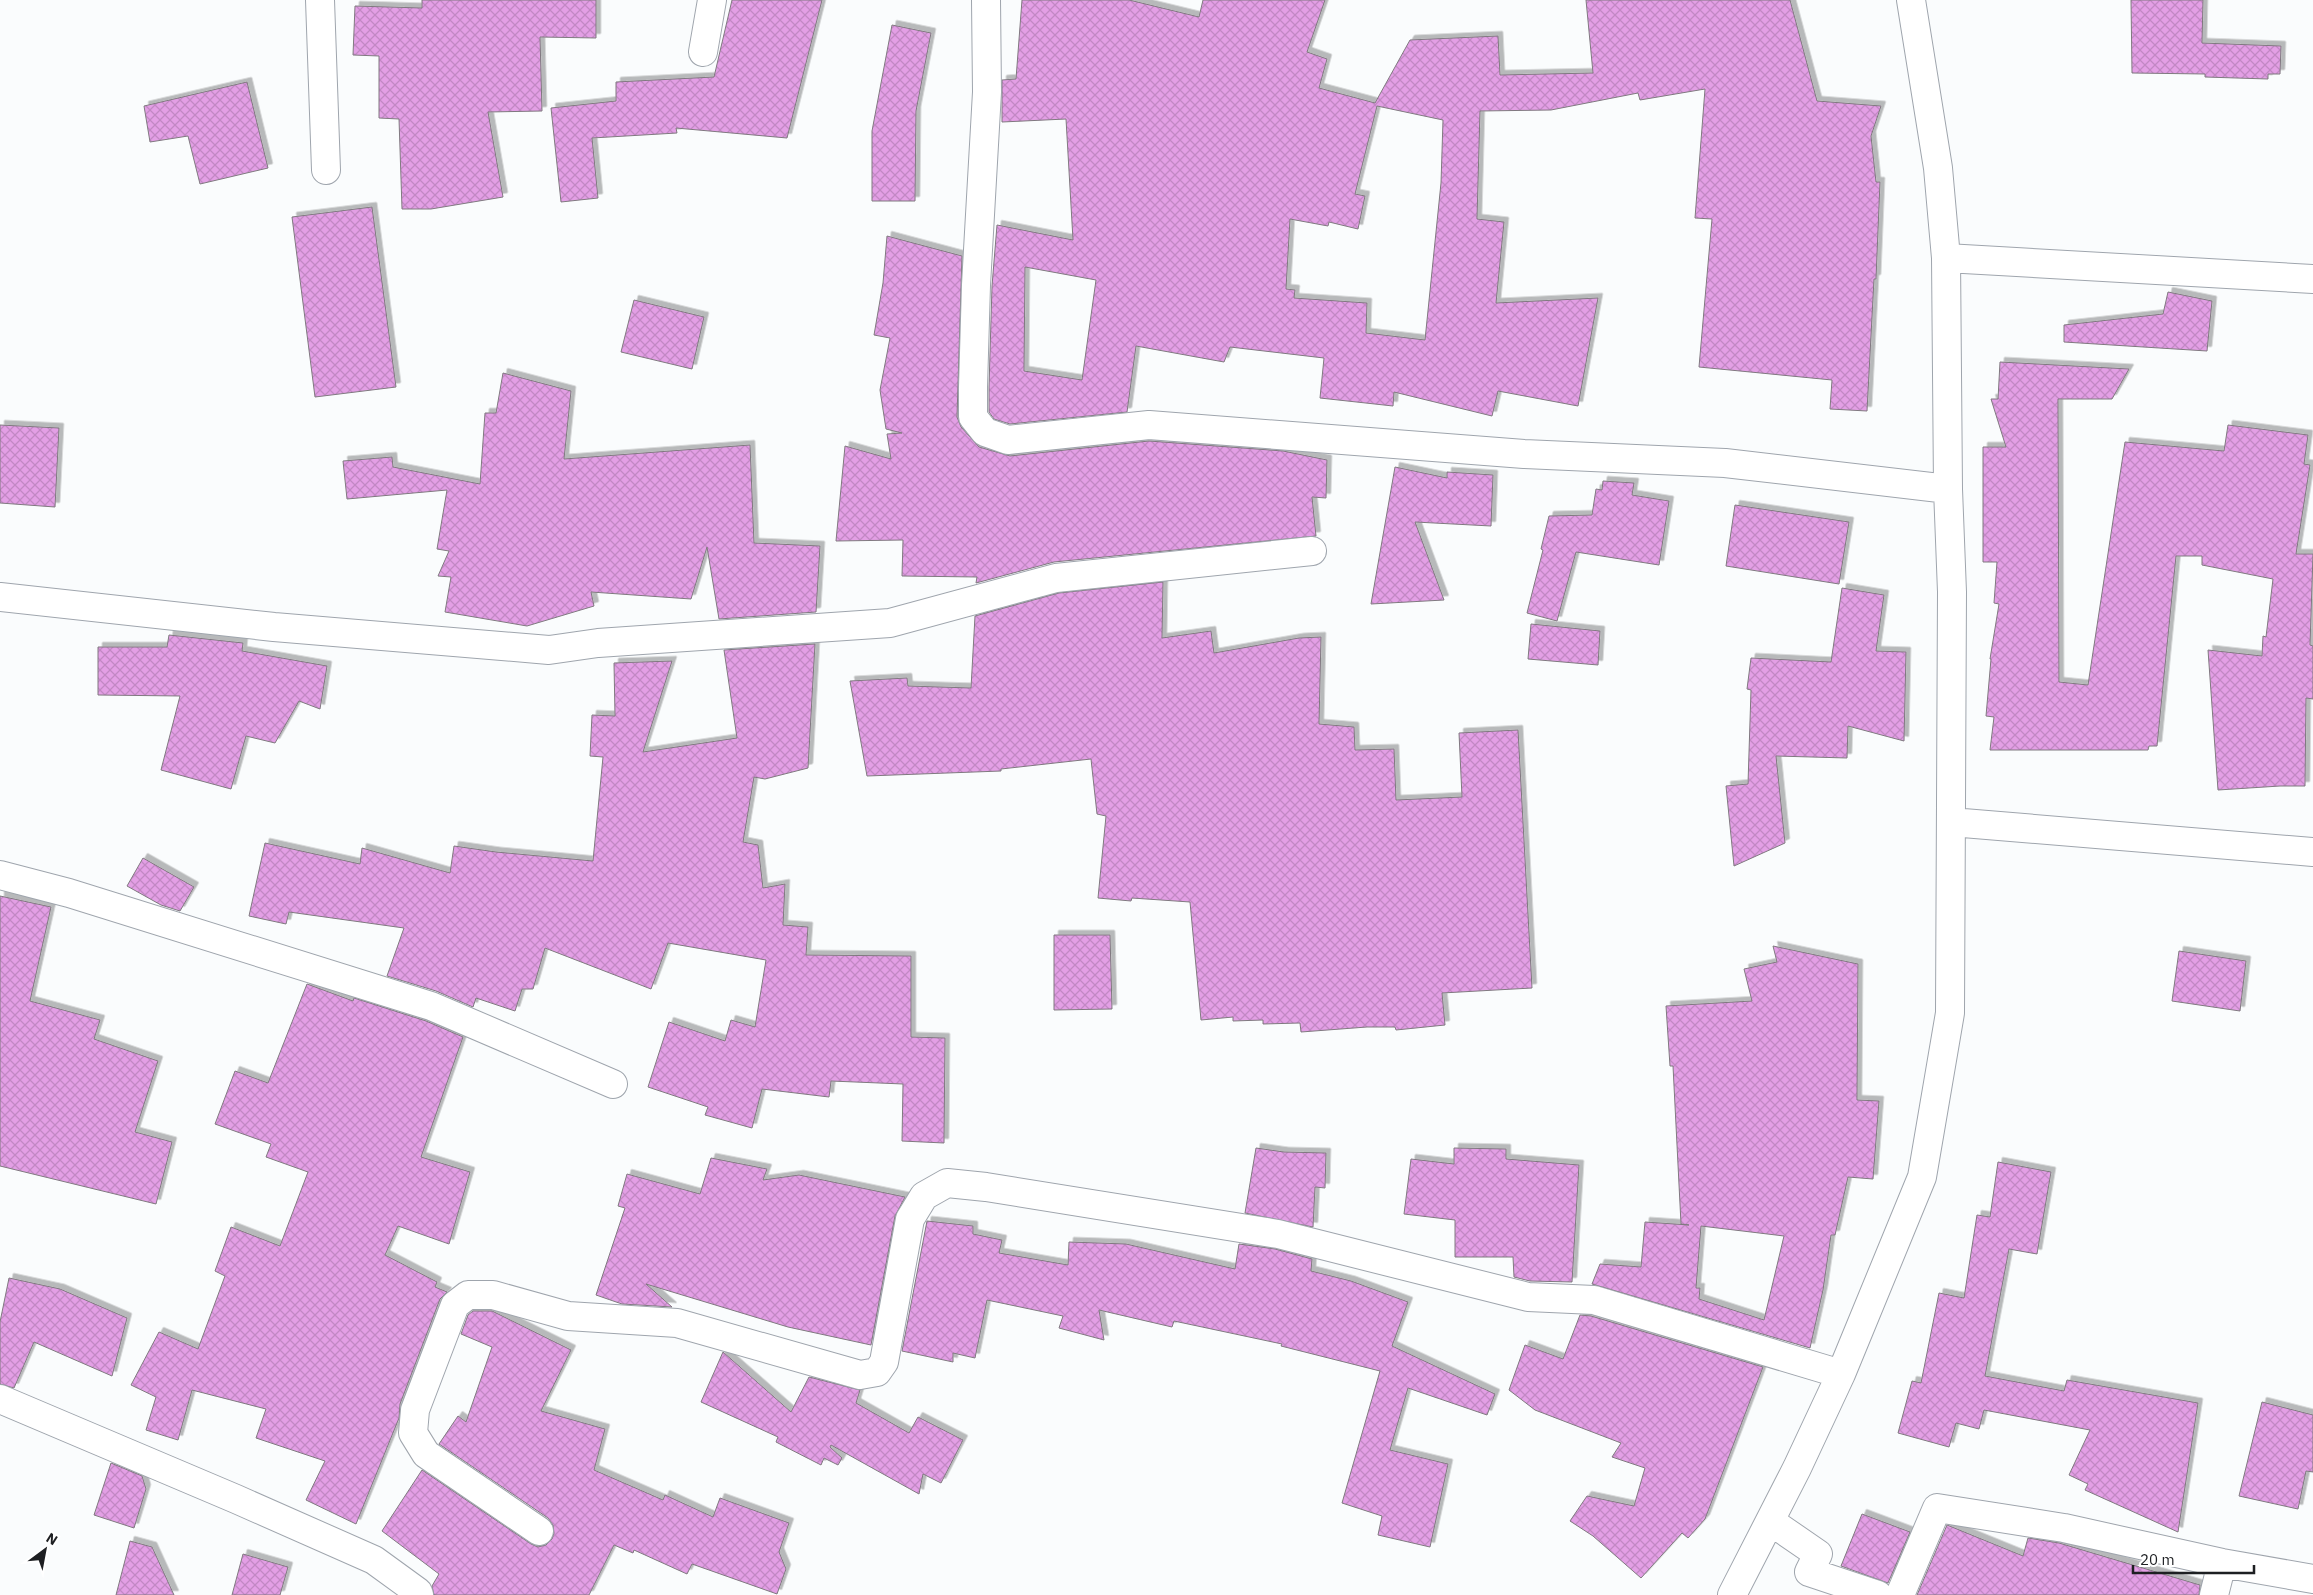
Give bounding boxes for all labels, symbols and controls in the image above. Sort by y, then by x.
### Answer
north arrow [20,1525,70,1575]
text: N [43,1529,61,1549]
scale bar [2133,1542,2254,1574]
text: 20 m [2140,1550,2175,1569]

